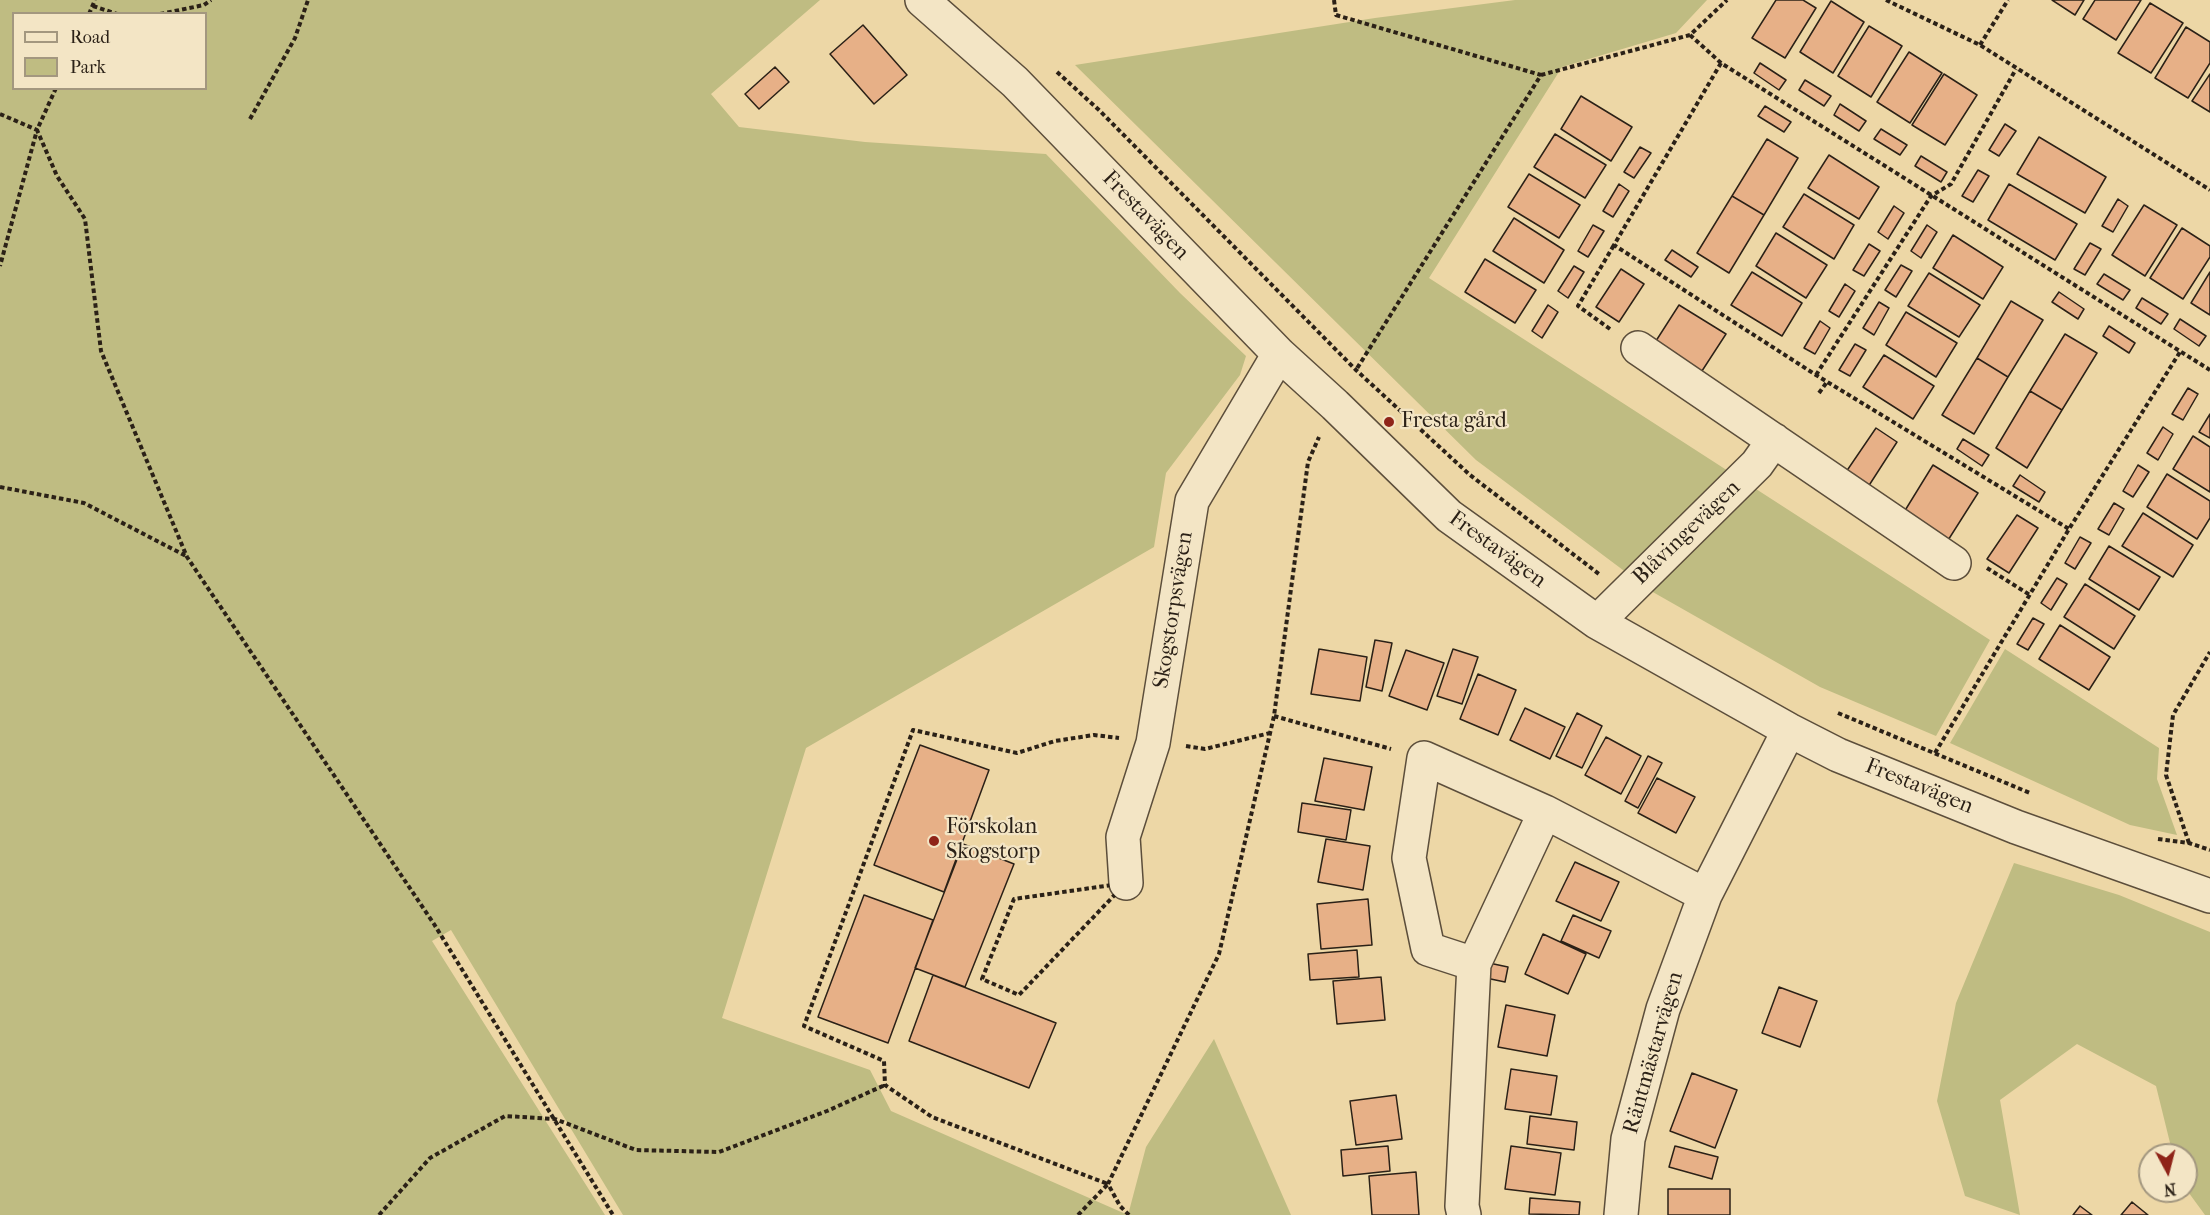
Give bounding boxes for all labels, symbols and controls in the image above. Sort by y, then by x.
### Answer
legend [12,12,207,90]
text: Road [70,27,110,48]
text: Park [70,57,106,78]
street label: Frestavägen [1096,166,1194,266]
place label: Fresta gård [1401,409,1507,435]
marker: Fresta gård [1382,415,1396,429]
street label: Blåvingevägen [1628,475,1746,591]
street label: Frestavägen [1443,506,1551,594]
street label: Skogstorpsvägen [1149,530,1199,690]
street label: Frestavägen [1861,753,1977,821]
place label: Förskolan Skogstorp [946,815,1040,866]
marker: Förskolan Skogstorp [927,834,941,848]
street label: Räntmästarvägen [1618,969,1690,1137]
north arrow [2138,1143,2198,1203]
text: N [2163,1179,2177,1200]

